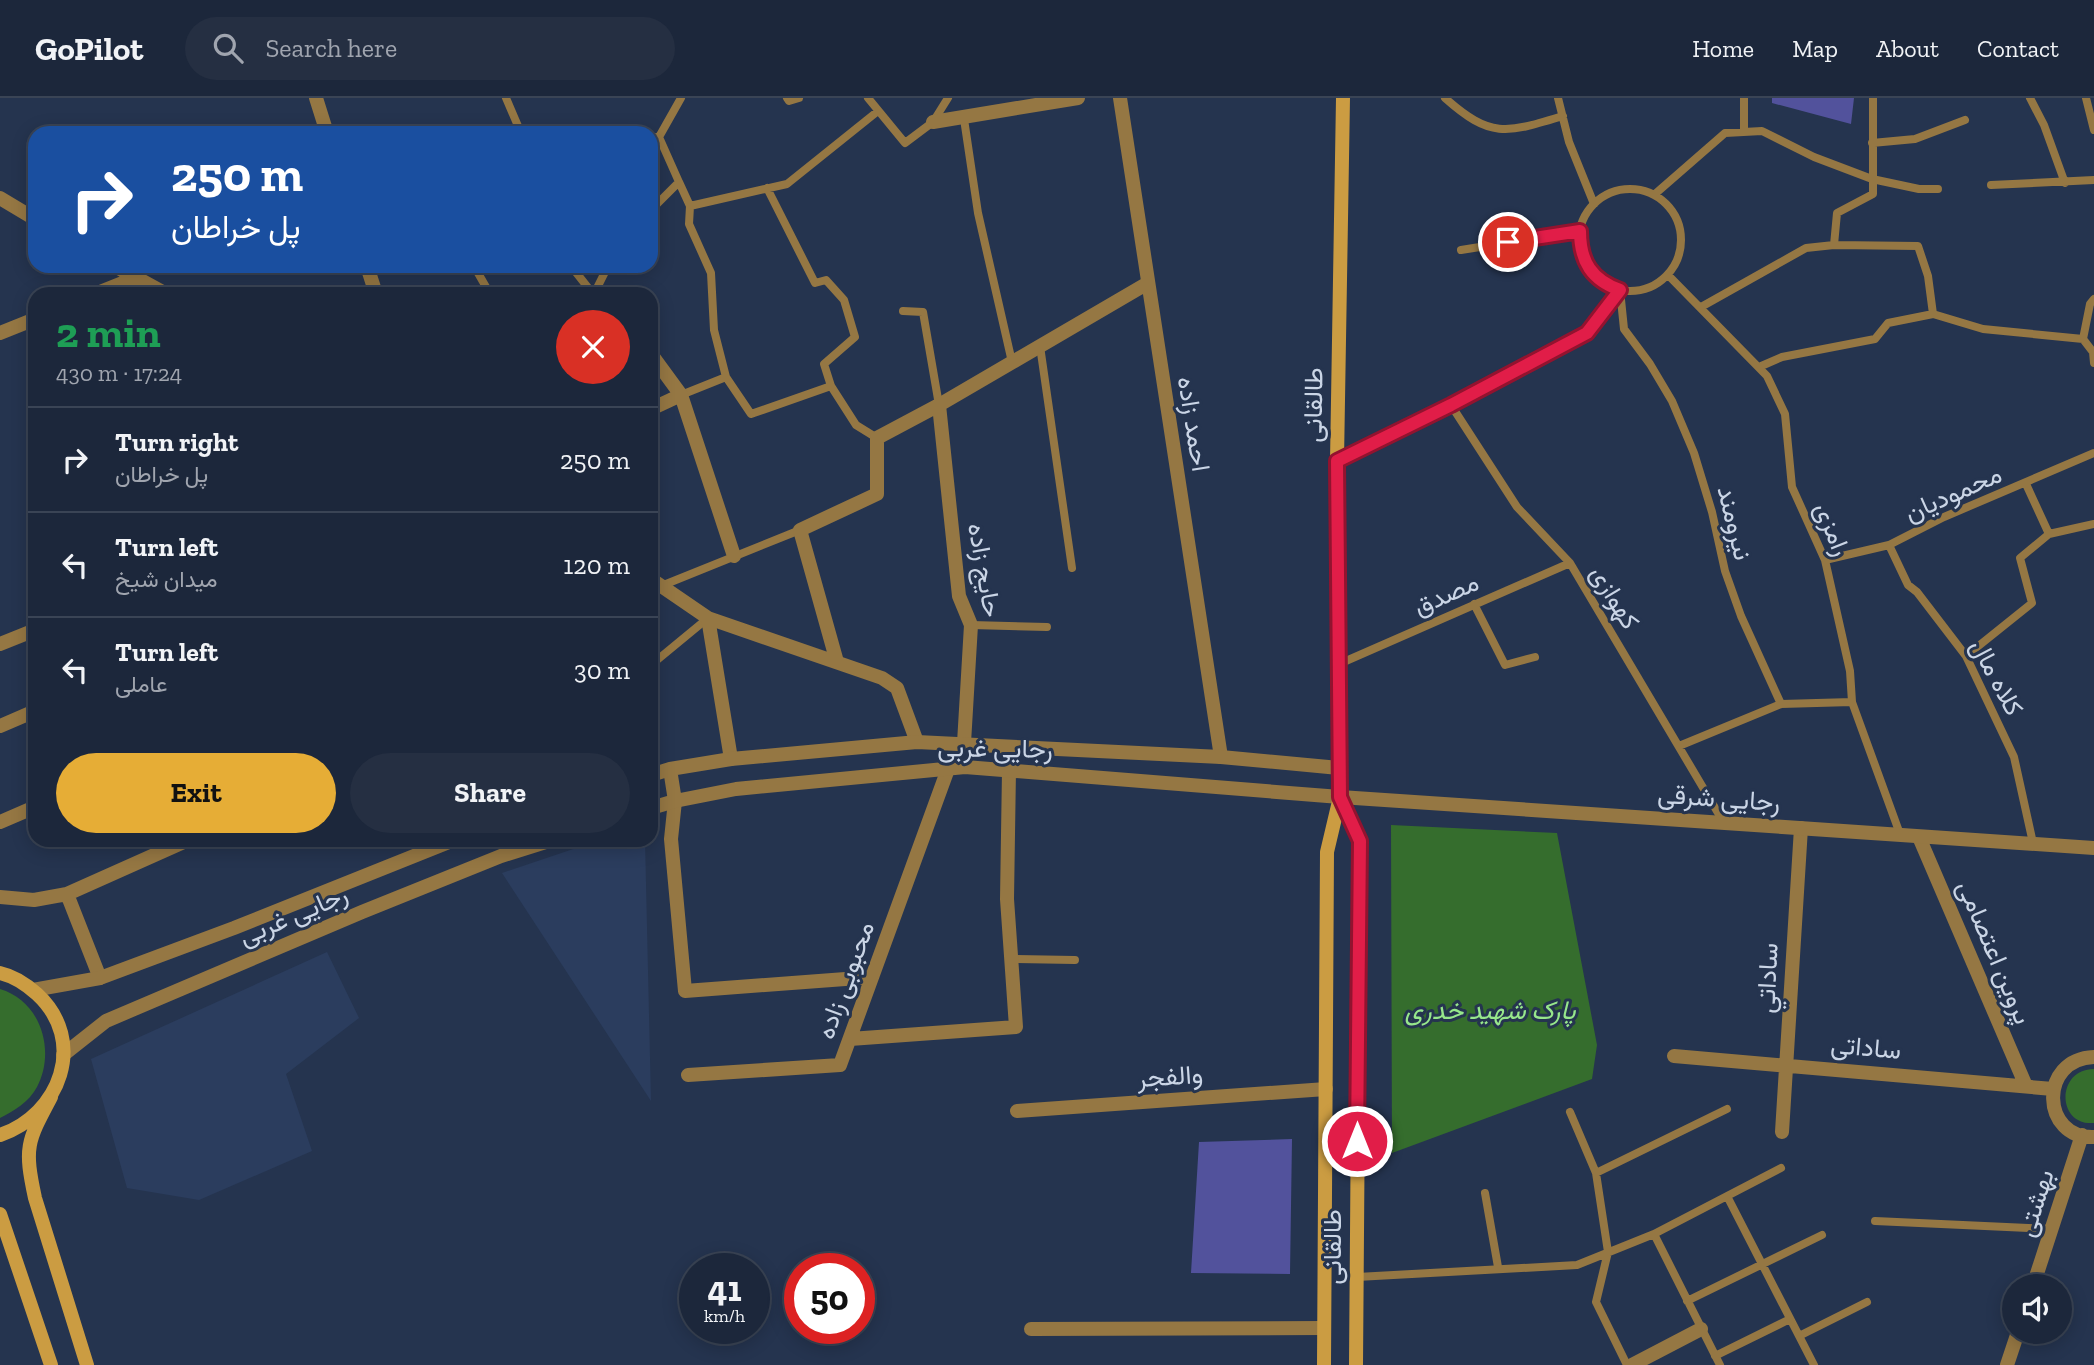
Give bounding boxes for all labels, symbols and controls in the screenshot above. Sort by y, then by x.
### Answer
search box [185,17,675,80]
text: GoPilot [35,29,143,68]
icon: search [209,29,247,67]
text: Search here [265,32,397,64]
text: Home [1692,34,1754,63]
text: Map [1792,34,1838,63]
text: About [1876,34,1939,63]
text: Contact [1977,34,2059,63]
text: 250 m [171,145,303,204]
icon: right [56,154,147,245]
text: پل خراطان [171,208,301,246]
pin [1478,212,1538,272]
icon: arrive [1489,223,1527,261]
text: 2 min [56,307,161,358]
button: close [556,310,630,384]
text: 430 m · 17:24 [56,359,182,387]
street label: طالقانی [1296,367,1330,443]
street label: احمد زاده [1171,374,1217,474]
text: Turn right [115,426,238,458]
icon: right [56,441,94,479]
text: 250 m [560,444,630,476]
street label: محمودیان [1899,457,2007,529]
text: پل خراطان [115,460,208,488]
street label: نیرومند [1710,483,1760,563]
street label: رامزی [1808,497,1858,561]
street label: حایج زاده [959,520,1009,620]
text: Turn left [115,531,218,563]
icon: left [56,546,94,584]
text: 120 m [563,549,630,581]
street label: کهوازی [1583,559,1647,635]
text: میدان شیخ [115,565,218,593]
street label: مصدق [1408,566,1484,622]
street label: کلاه مال [1963,633,2031,721]
text: Turn left [115,636,218,668]
icon: left [56,651,94,689]
text: 30 m [574,654,630,686]
text: عاملی [115,670,168,698]
street label: رجایی غربی [937,731,1053,765]
button: Exit [56,753,336,833]
button: Share [350,753,630,833]
street label: رجایی شرقی [1657,778,1781,818]
street label: پروین اعتصامی [1949,875,2040,1030]
street label: رجایی غربی [234,878,352,952]
street label: محبوبی زاده [809,917,881,1043]
street label: ساداتي [1749,942,1790,1014]
park label: پارک شهید خدری [1405,994,1576,1028]
street label: ساداتی [1829,1028,1903,1066]
street label: والفجر [1135,1058,1204,1094]
position arrow [1320,1104,1394,1178]
street label: بهشتی [2009,1165,2061,1241]
street label: طالقانی [1316,1209,1348,1285]
speed limit sign: 50 [784,1253,875,1344]
text: 41 [707,1268,742,1310]
map controls [2002,1274,2072,1344]
button: sound [2002,1274,2072,1344]
text: km/h [704,1305,745,1327]

